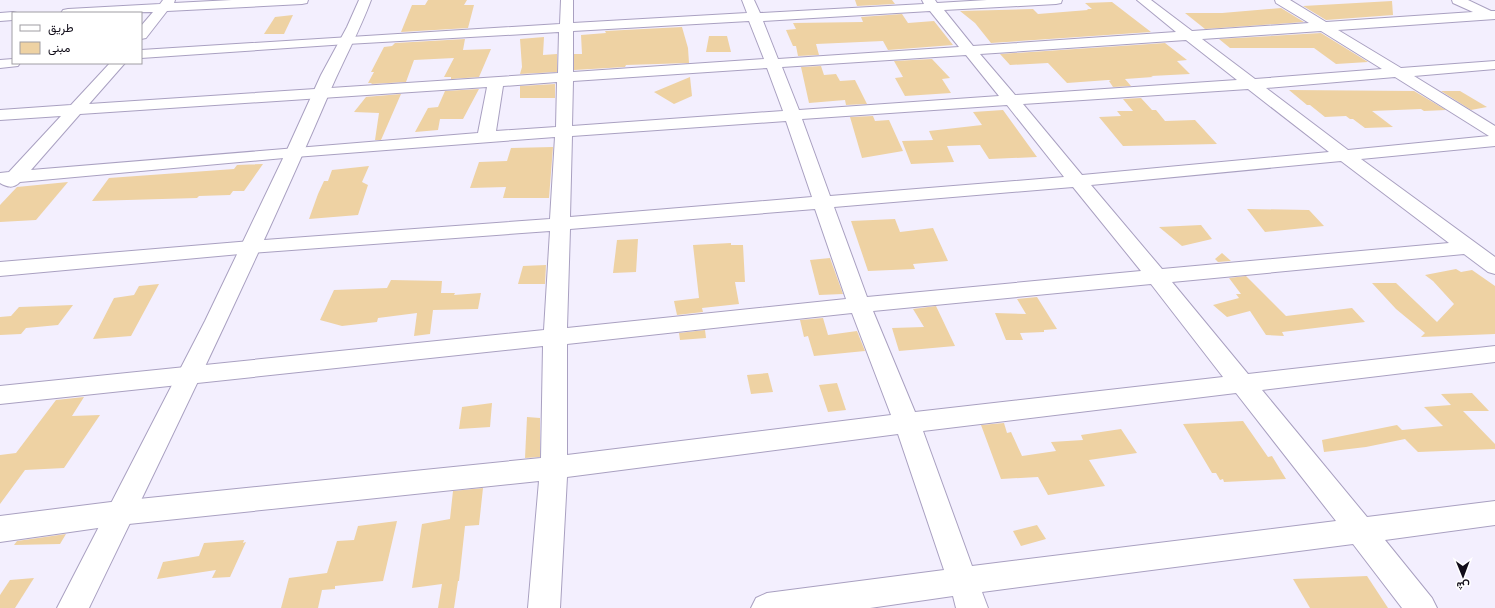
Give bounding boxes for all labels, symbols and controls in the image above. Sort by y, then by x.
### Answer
legend [12,12,142,64]
text: طريق [48,20,74,36]
text: مبنى [48,40,70,56]
north arrow [1443,556,1483,596]
text: ش [1456,579,1470,593]

